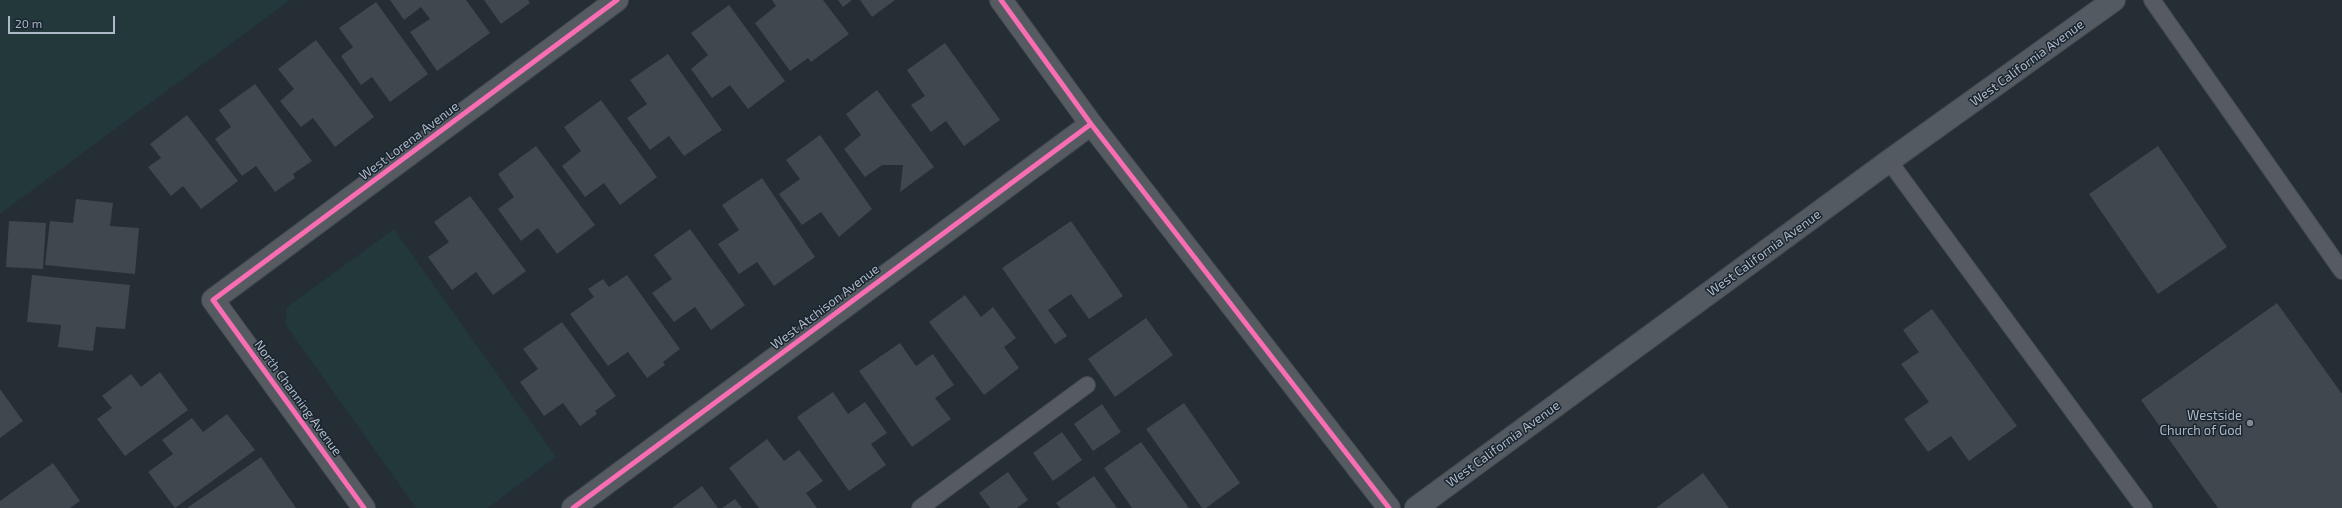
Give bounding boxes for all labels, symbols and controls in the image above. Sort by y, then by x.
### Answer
scale bar [10,8,117,34]
text: 20 m [15,16,42,30]
street label: West California Avenue [1967,16,2087,110]
street label: West Lorena Avenue [356,98,462,184]
street label: West California Avenue [1704,206,1824,300]
street label: West Atchison Avenue [768,261,882,353]
street label: North Channing Avenue [251,337,345,459]
street label: West California Avenue [1443,397,1563,491]
place label: Westside Church of God [2160,408,2242,439]
marker: Westside Church of God [2245,418,2255,428]

